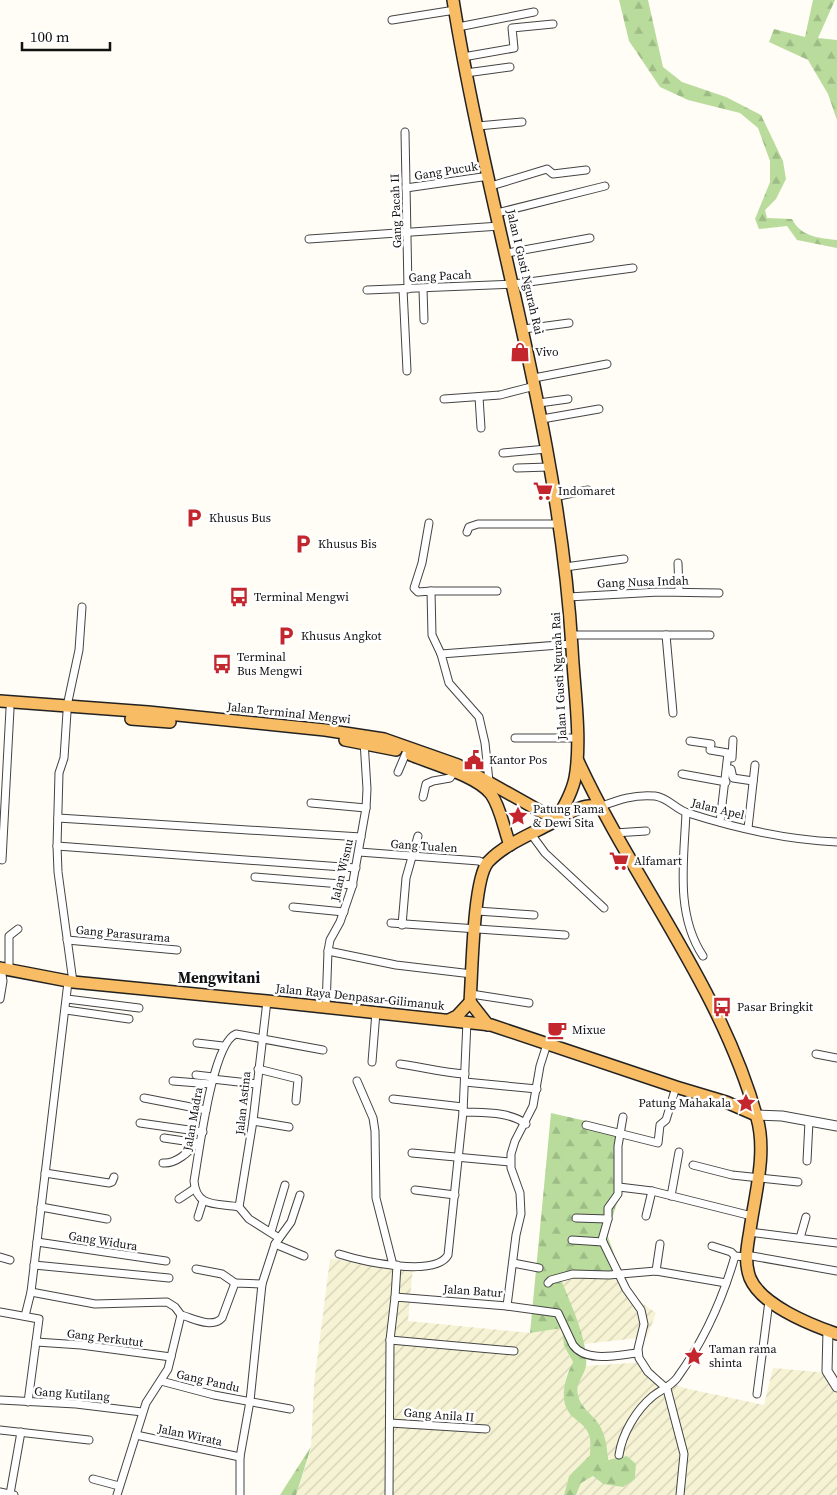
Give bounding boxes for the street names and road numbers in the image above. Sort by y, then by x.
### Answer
street label: Gang Pucuk [413,158,479,184]
street label: Gang Pacah II [387,173,405,249]
street label: Jalan I Gusti Ngurah Rai [503,207,547,337]
street label: Gang Pacah [408,266,472,286]
street label: Gang Nusa Indah [597,572,689,592]
street label: Jalan I Gusti Ngurah Rai [548,611,570,741]
street label: Jalan Terminal Mengwi [225,698,352,727]
street label: Jalan Apel [689,794,747,823]
street label: Gang Tualen [390,836,458,856]
street label: Jalan Wisnu [327,837,357,904]
street label: Gang Parasurama [75,922,172,946]
street label: Jalan Raya Denpasar-Gilimanuk [274,980,446,1014]
street label: Jalan Astina [232,1070,254,1137]
street label: Jalan Madra [179,1085,207,1153]
street label: Gang Widura [67,1228,140,1254]
street label: Jalan Batur [442,1281,503,1301]
street label: Gang Perkutut [66,1325,144,1351]
street label: Gang Pandu [175,1366,241,1396]
street label: Gang Kutilang [34,1383,110,1405]
street label: Gang Anila II [403,1405,475,1425]
street label: Jalan Wirata [155,1420,225,1450]

